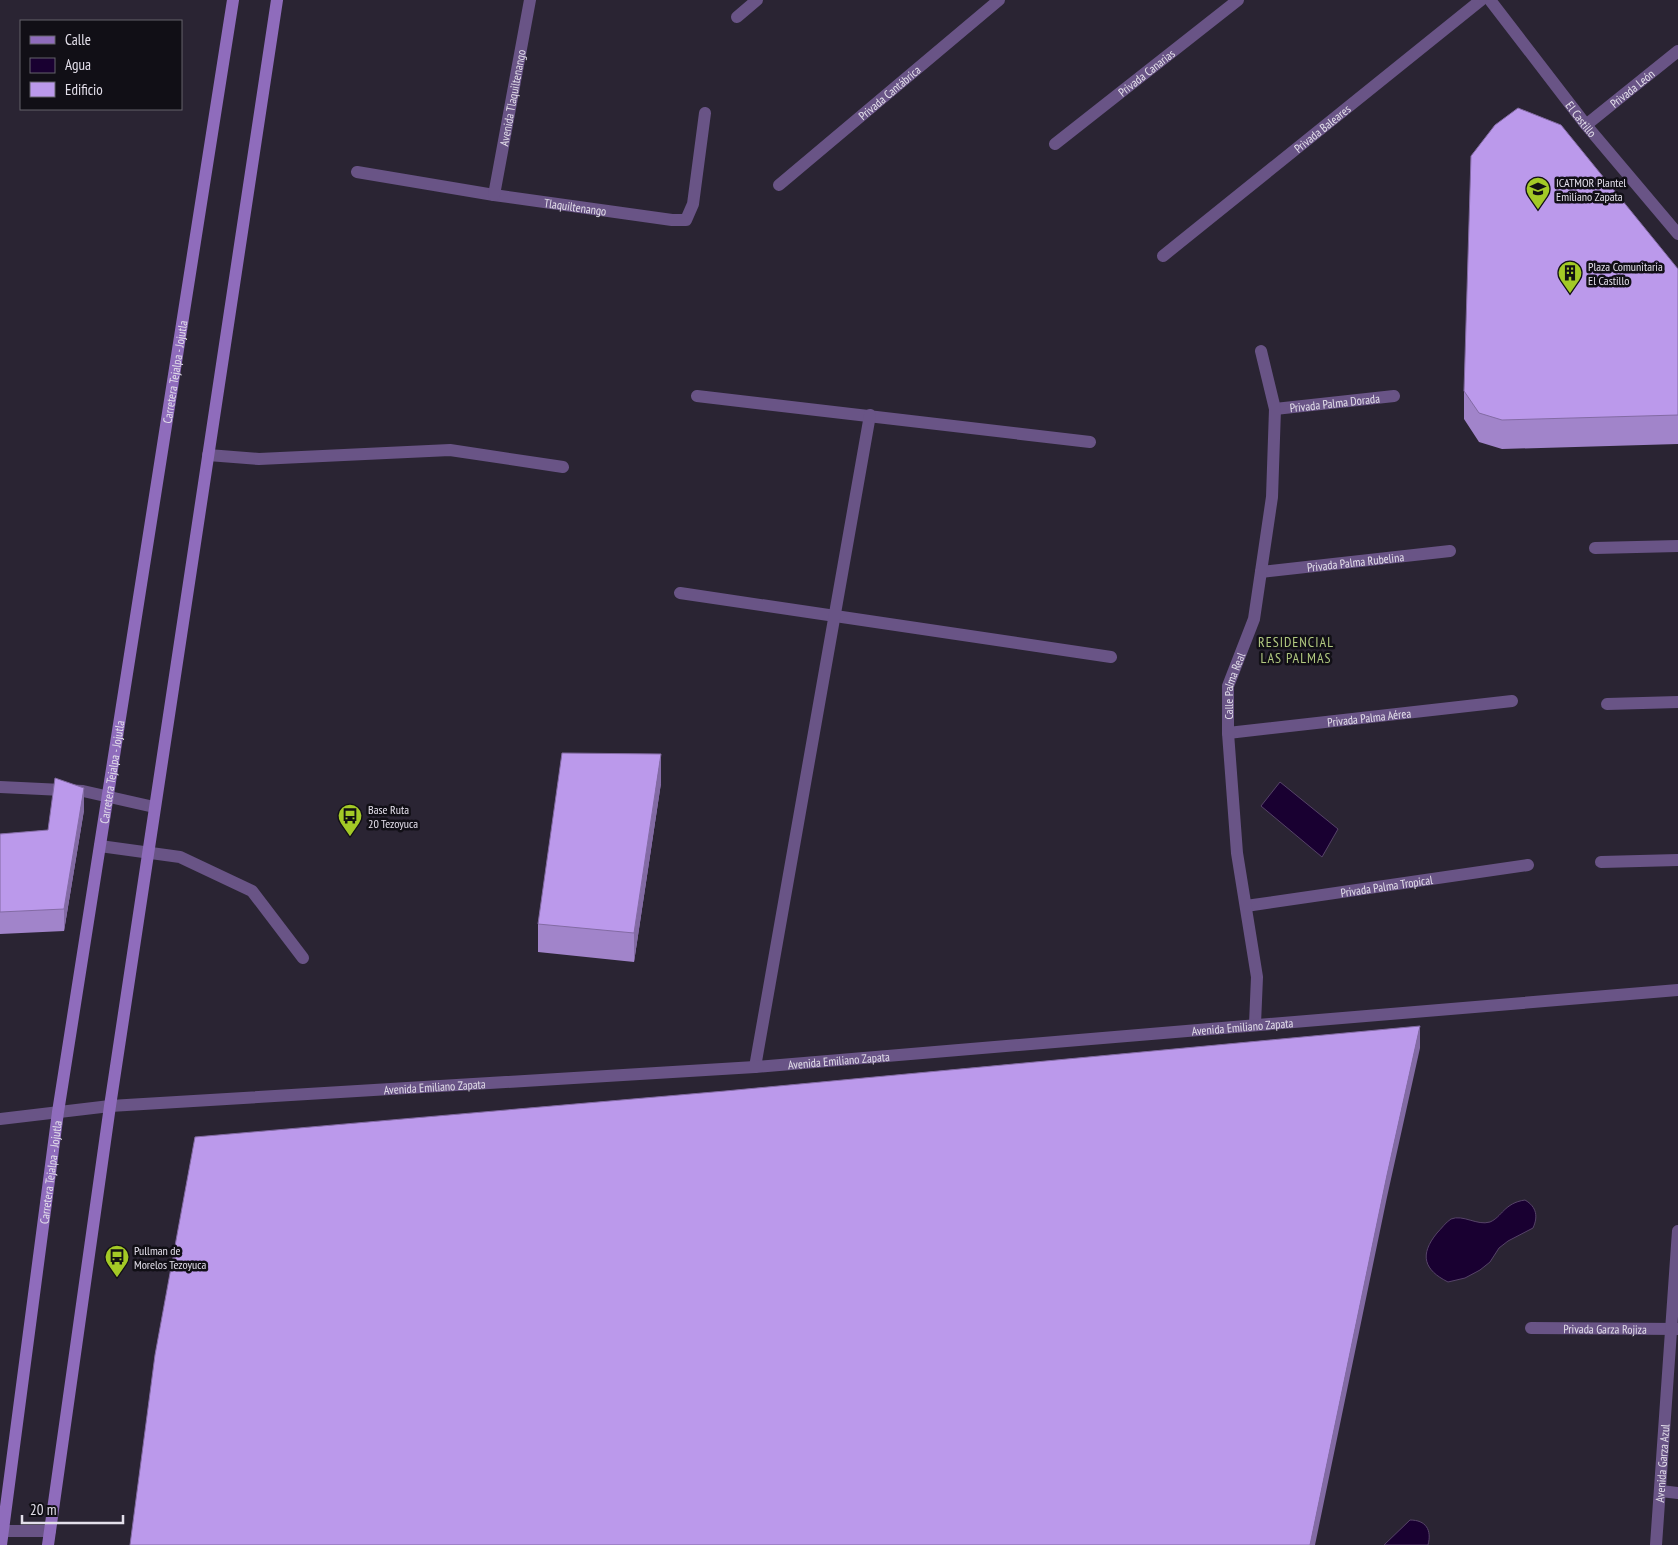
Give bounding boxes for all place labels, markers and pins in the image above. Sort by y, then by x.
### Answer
place label: ICATMOR Plantel Emiliano Zapata [1556,175,1626,204]
school or university icon: ICATMOR Plantel Emiliano Zapata [1525,176,1551,210]
place label: Plaza Comunitaria El Castillo [1588,259,1663,288]
building icon: Plaza Comunitaria El Castillo [1557,260,1583,294]
place label: Base Ruta 20 Tezoyuca [368,802,418,831]
bus stop icon: Base Ruta 20 Tezoyuca [337,803,363,837]
place label: Pullman de Morelos Tezoyuca [134,1243,207,1272]
bus stop icon: Pullman de Morelos Tezoyuca [104,1244,130,1278]

